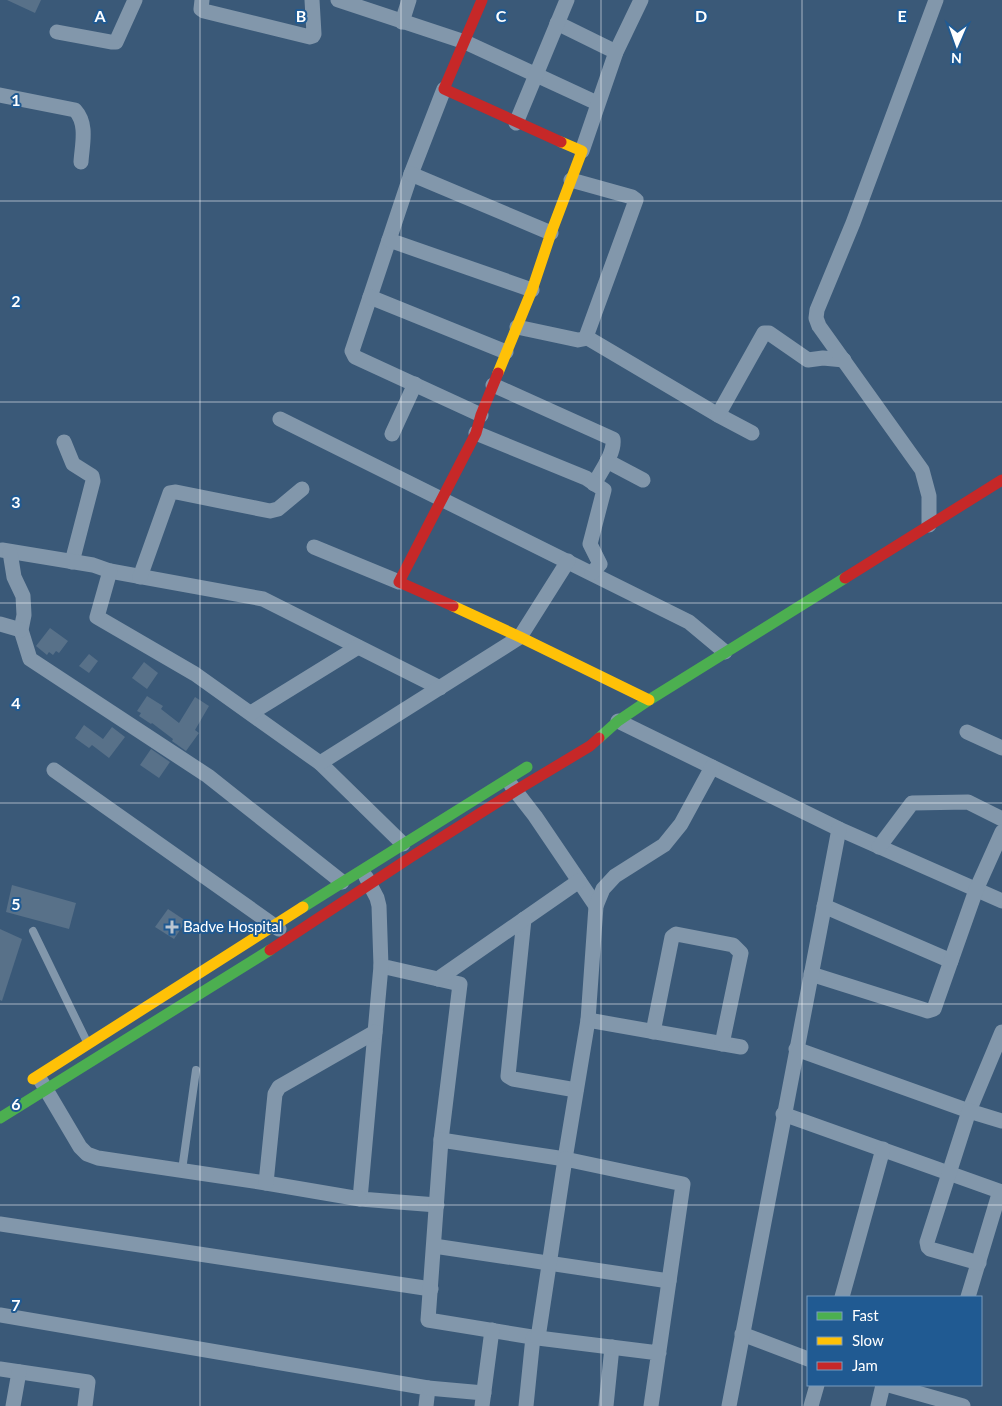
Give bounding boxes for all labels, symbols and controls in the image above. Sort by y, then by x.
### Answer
text: A [93,6,106,25]
text: B [296,6,306,25]
text: C [496,6,507,25]
text: D [695,6,707,25]
text: E [897,6,907,25]
north arrow [932,20,982,70]
text: N [951,50,962,67]
text: 1 [11,90,21,109]
text: 2 [11,291,21,310]
text: 3 [11,492,21,511]
text: 4 [11,693,21,712]
text: 5 [11,894,21,913]
place label: Badve Hospital [183,917,282,935]
marker: Badve Hospital [165,920,179,934]
text: 6 [11,1094,21,1113]
text: 7 [11,1295,21,1314]
legend [807,1296,982,1386]
text: Fast [852,1306,879,1324]
text: Slow [852,1331,884,1349]
text: Jam [852,1356,878,1374]

